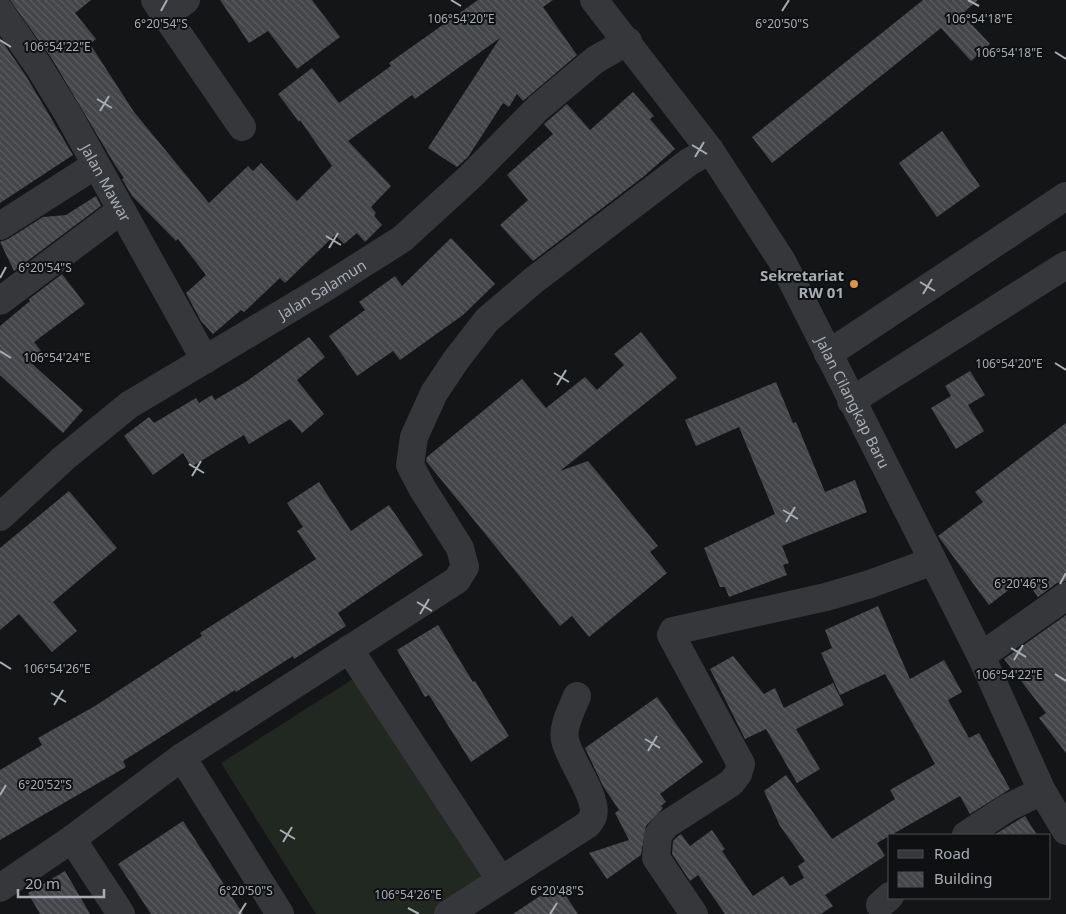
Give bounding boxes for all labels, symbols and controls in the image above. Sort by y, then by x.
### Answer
text: 106°54'20"E [427,10,495,27]
text: 106°54'18"E [945,10,1013,27]
text: 6°20'54"S [134,15,188,32]
text: 6°20'50"S [755,15,809,32]
text: 106°54'22"E [23,38,91,55]
text: 106°54'18"E [975,44,1043,61]
street label: Jalan Mawar [75,138,136,225]
street label: Jalan Salamun [273,254,370,325]
text: 6°20'54"S [18,259,72,276]
place label: Sekretariat RW 01 [760,265,844,302]
marker: Sekretariat RW 01 [848,278,860,290]
street label: Jalan Cilangkap Baru [811,331,895,472]
text: 106°54'24"E [23,349,91,366]
text: 106°54'20"E [975,355,1043,372]
text: 6°20'46"S [994,575,1048,592]
text: 106°54'26"E [23,660,91,677]
text: 106°54'22"E [975,666,1043,683]
text: 6°20'52"S [18,776,72,793]
legend [888,834,1051,899]
text: Road [934,843,970,863]
scale bar [18,866,104,898]
text: Building [934,868,992,888]
text: 20 m [25,873,60,893]
text: 6°20'50"S [219,882,273,899]
text: 6°20'48"S [530,882,584,899]
text: 106°54'26"E [374,886,442,903]

